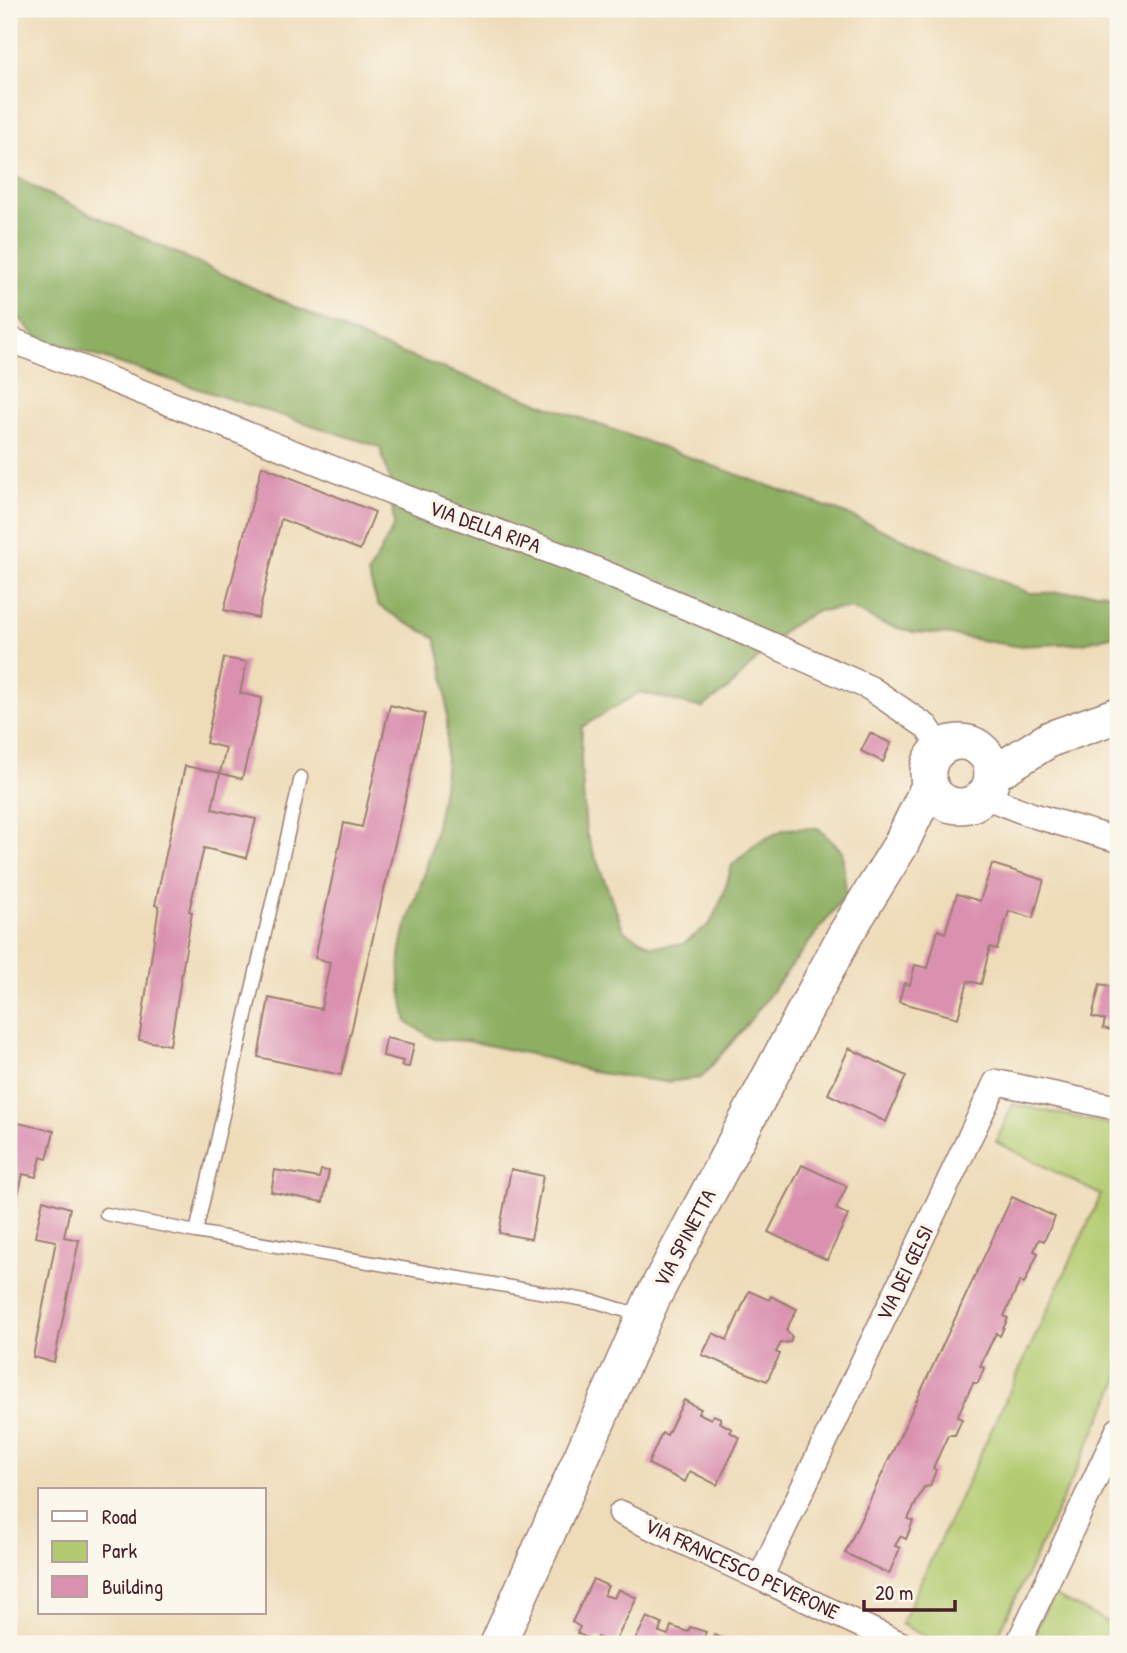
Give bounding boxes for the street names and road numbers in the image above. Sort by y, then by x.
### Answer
street label: VIA DELLA RIPA [425,493,545,560]
street label: VIA SPINETTA [647,1184,722,1292]
street label: VIA DEI GELSI [869,1220,940,1325]
street label: VIA FRANCESCO PEVERONE [640,1511,844,1626]

